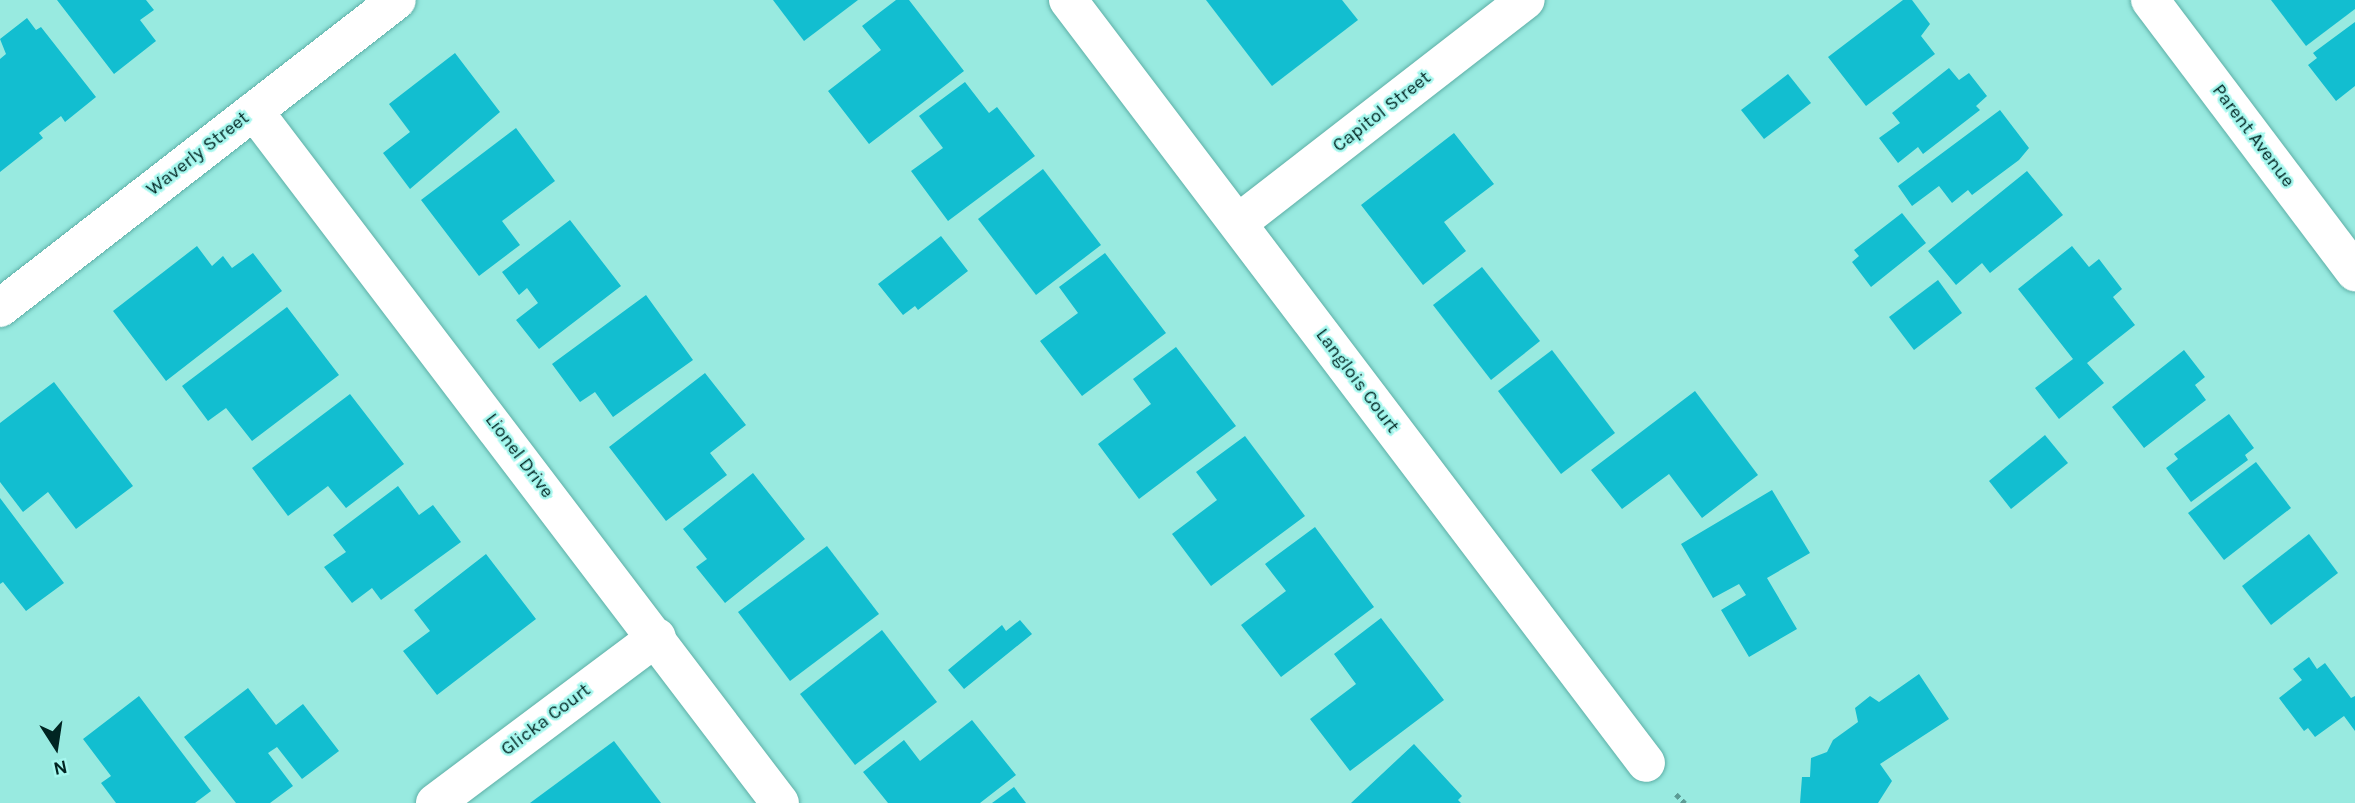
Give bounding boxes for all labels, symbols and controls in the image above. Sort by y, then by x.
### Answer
street label: Capitol Street [1328,67,1436,157]
street label: Parent Avenue [2207,80,2299,192]
street label: Waverly Street [142,107,254,201]
street label: Langlois Court [1310,324,1404,438]
street label: Lionel Drive [480,409,558,503]
street label: Glicka Court [497,679,595,761]
north arrow [21,712,91,782]
text: N [51,755,69,780]

